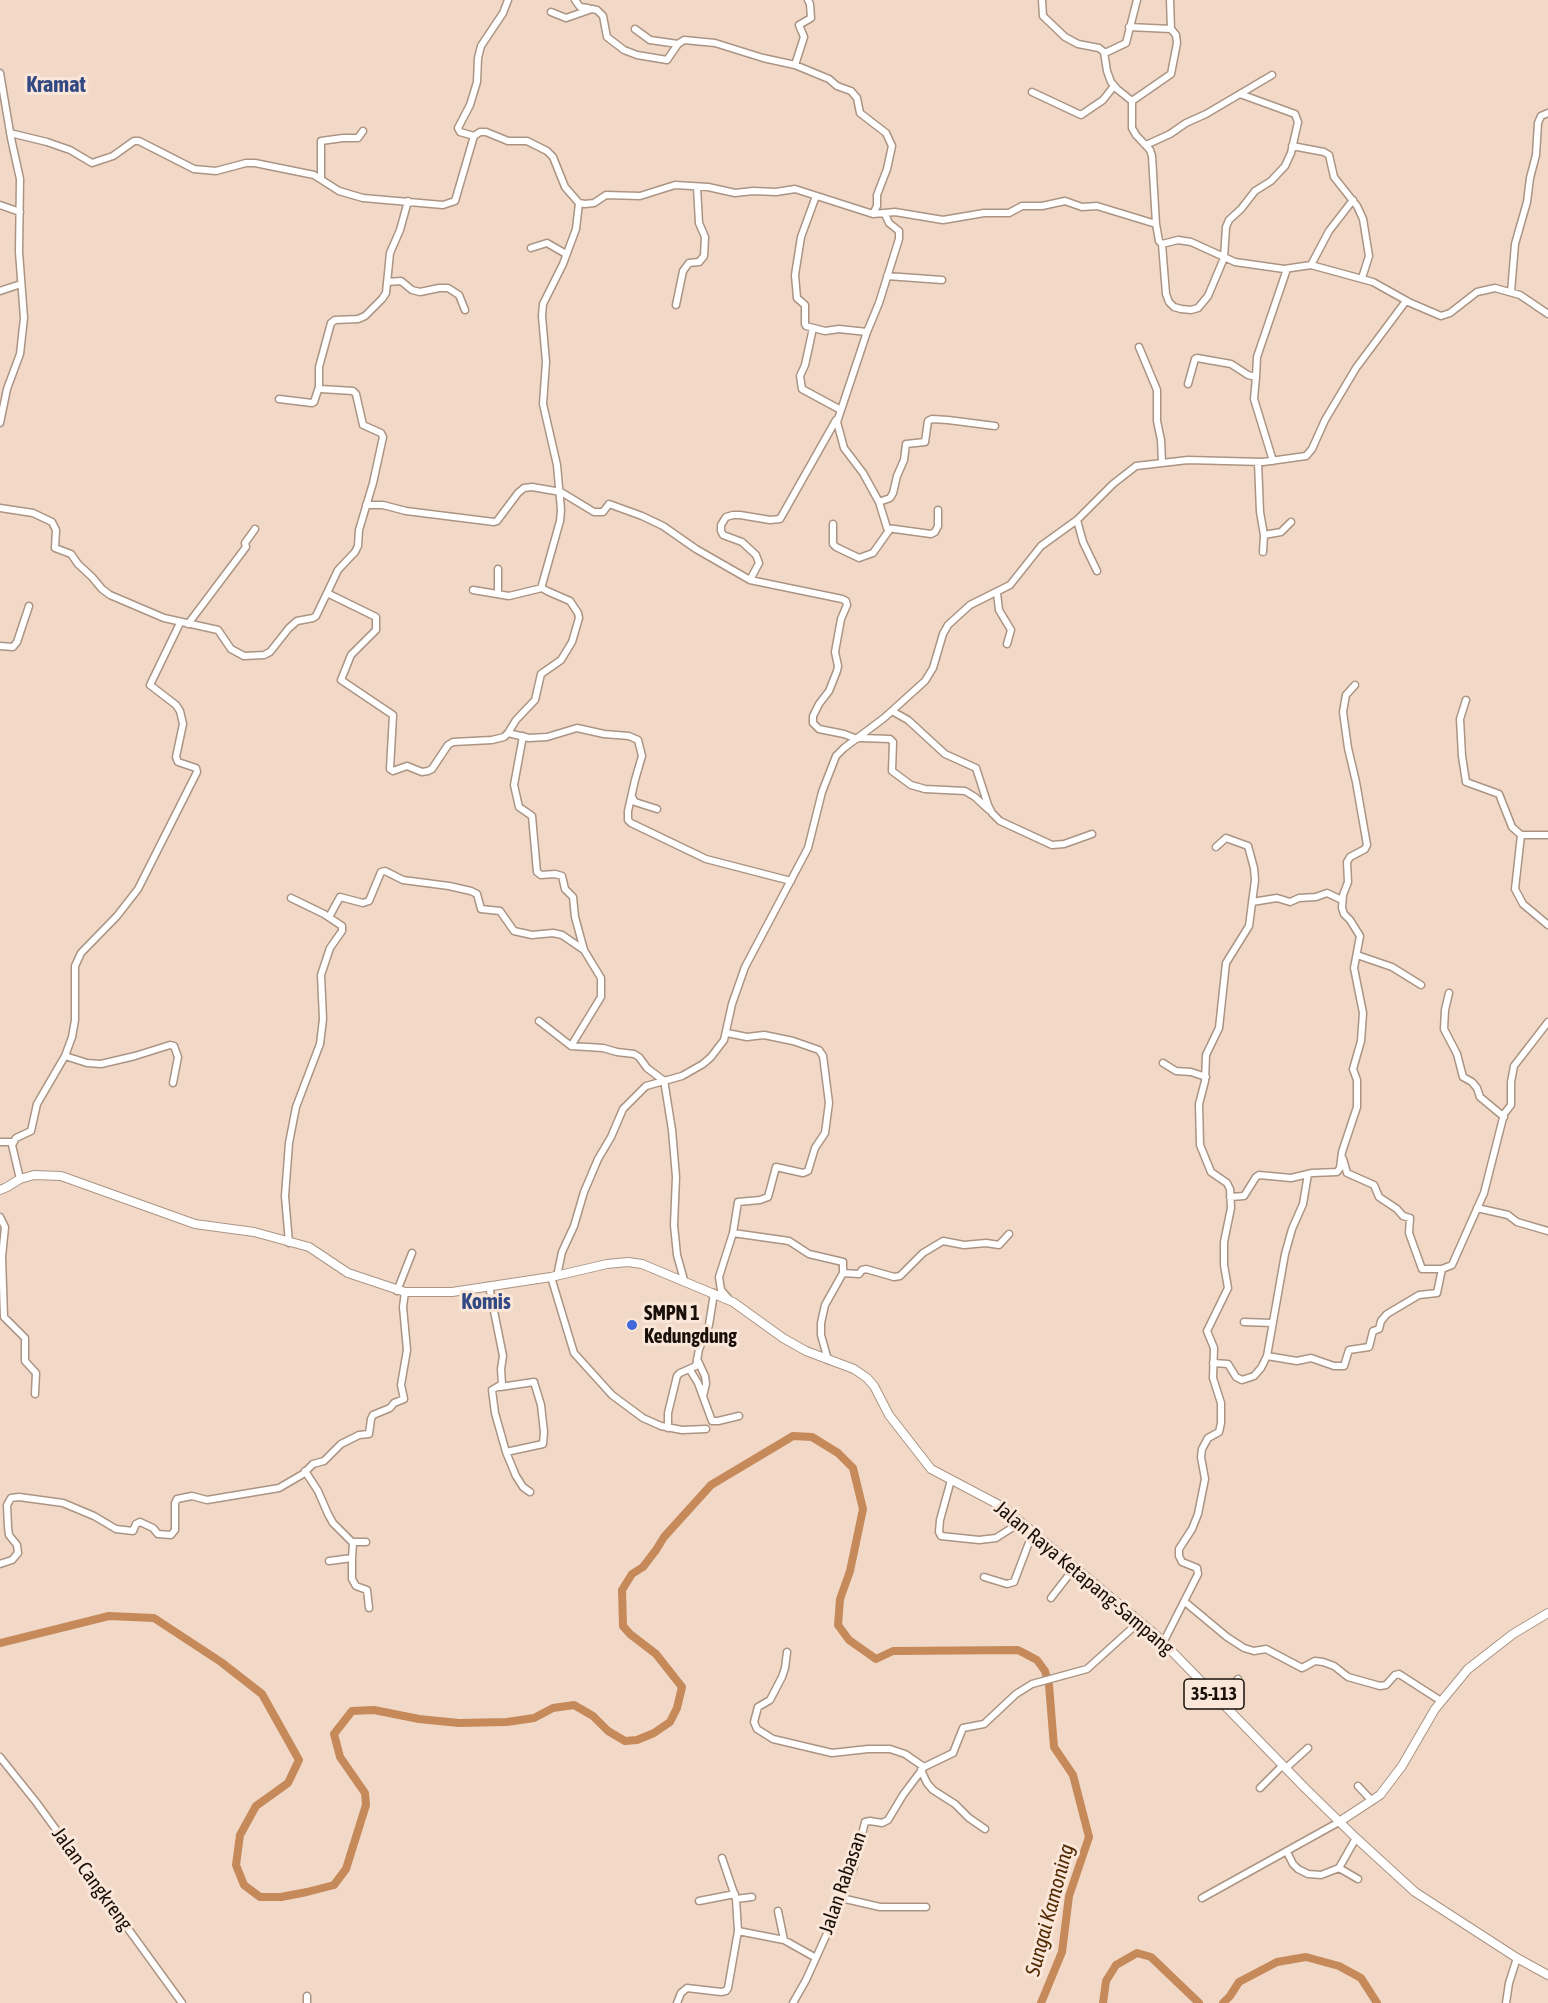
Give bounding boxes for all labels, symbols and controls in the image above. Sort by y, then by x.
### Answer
district label: Kramat [26,72,86,98]
district label: Komis [461,1289,511,1315]
place label: SMPN 1 Kedungdung [644,1302,737,1349]
marker: SMPN 1 Kedungdung [625,1318,639,1332]
street label: Jalan Raya Ketapang-Sampang [989,1496,1179,1660]
road number: 35-113 [1184,1679,1244,1709]
street label: Jalan Cangkreng [47,1823,137,1935]
street label: Jalan Rabasan [814,1829,872,1937]
water label: Sungai Kamoning [1020,1841,1080,1979]

